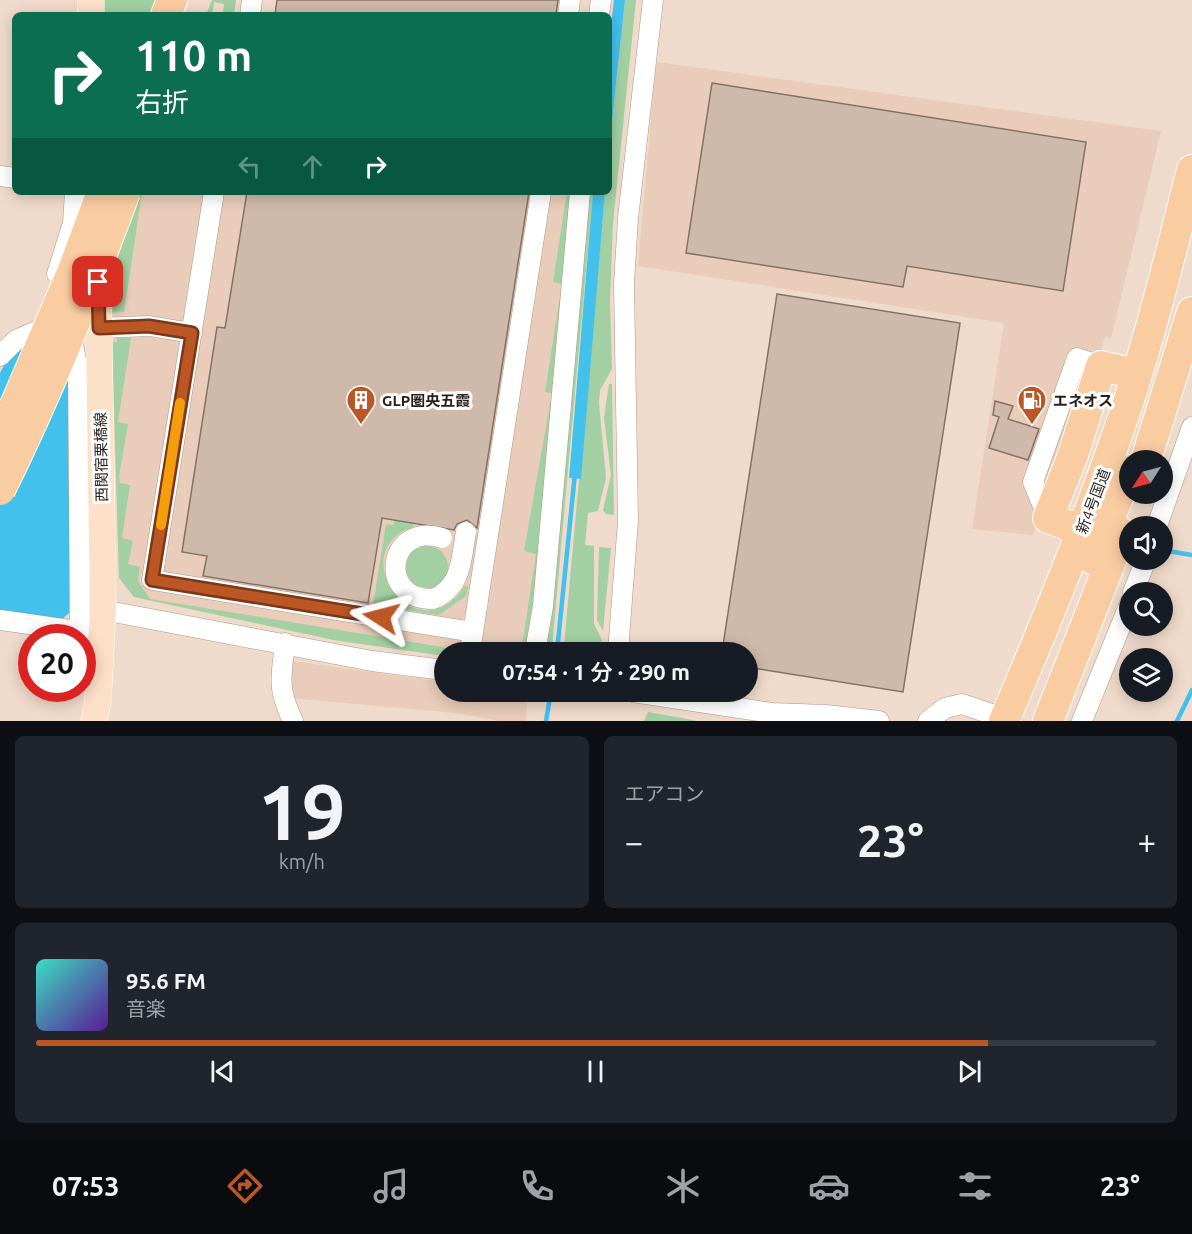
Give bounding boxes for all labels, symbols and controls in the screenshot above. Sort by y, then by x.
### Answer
text: 110 m [135,32,252,79]
icon: right [36,36,114,114]
text: 右折 [135,87,189,117]
icon: left [233,150,266,183]
icon: ahead [296,150,329,183]
icon: right [359,150,392,183]
pin [72,256,123,307]
icon: arrive [81,265,114,298]
building icon: GLP圏央五霞 [345,384,377,426]
fuel station icon: エネオス [1016,384,1048,426]
place label: GLP圏央五霞 [382,392,470,409]
place label: エネオス [1053,392,1113,409]
street label: 西関宿栗橋線 [92,412,110,502]
north arrow [1119,450,1173,504]
map controls [1119,450,1173,702]
street label: 新4号国道 [1073,466,1113,536]
button: sound [1119,516,1173,570]
button: search [1119,582,1173,636]
position arrow [349,585,413,649]
speed limit sign: 20 [18,624,96,702]
button: layers [1119,648,1173,702]
text: 07:54 · 1 分 · 290 m [502,659,690,684]
text: 19 [258,767,346,855]
text: エアコン [625,782,705,805]
text: 23° [857,815,924,866]
text: − [625,823,643,860]
text: + [1137,823,1156,860]
text: km/h [279,850,325,873]
text: 95.6 FM [126,968,206,993]
text: 音楽 [126,997,166,1020]
icon: previous [206,1055,239,1088]
icon: pause [579,1055,612,1088]
icon: next [953,1055,986,1088]
icon: directions [224,1165,266,1207]
icon: music [370,1165,412,1207]
icon: phone [516,1165,558,1207]
icon: climate [662,1165,704,1207]
icon: car [808,1165,850,1207]
icon: filters [954,1165,996,1207]
text: 07:53 [52,1171,120,1201]
text: 23° [1100,1171,1140,1201]

